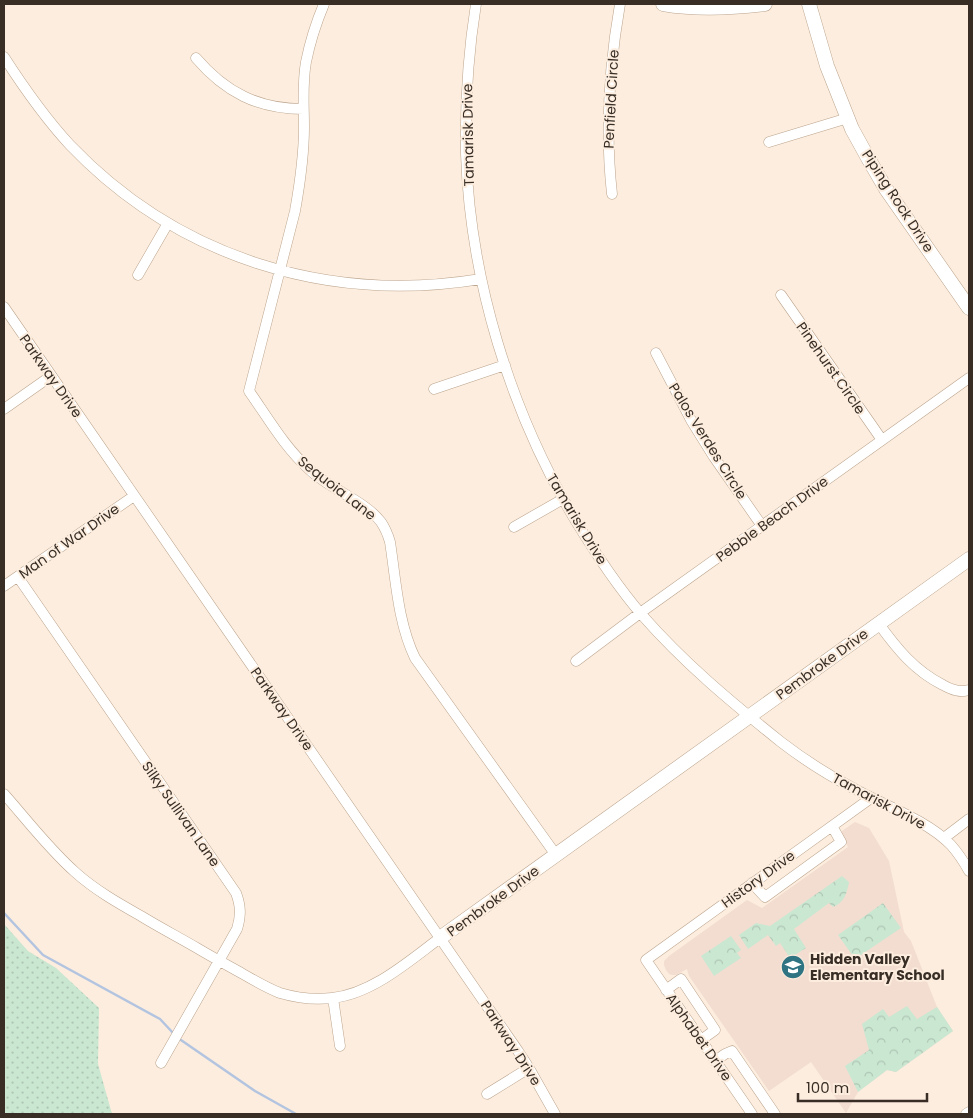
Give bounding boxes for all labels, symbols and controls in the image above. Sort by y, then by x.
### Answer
street label: Penfield Circle [598,49,624,149]
street label: Tamarisk Drive [457,83,479,187]
street label: Piping Rock Drive [857,146,939,256]
street label: Pinehurst Circle [792,318,871,418]
street label: Parkway Drive [15,330,87,422]
street label: Palos Verdes Circle [664,379,752,503]
street label: Sequoia Lane [294,451,380,525]
street label: Tamarisk Drive [542,470,612,569]
street label: Pebble Beach Drive [712,471,833,567]
street label: Man of War Drive [15,499,124,583]
street label: Pembroke Drive [772,624,872,704]
street label: Parkway Drive [246,663,318,755]
street label: Silky Sullivan Lane [137,757,225,871]
street label: Tamarisk Drive [829,768,929,834]
street label: History Drive [717,845,799,912]
street label: Pembroke Drive [443,861,543,941]
place label: Hidden Valley Elementary School [810,949,945,985]
school or university icon: Hidden Valley Elementary School [780,954,806,980]
street label: Alphabet Drive [661,989,737,1085]
street label: Parkway Drive [476,997,546,1090]
scale bar [798,1070,927,1102]
text: 100 m [806,1077,849,1098]

